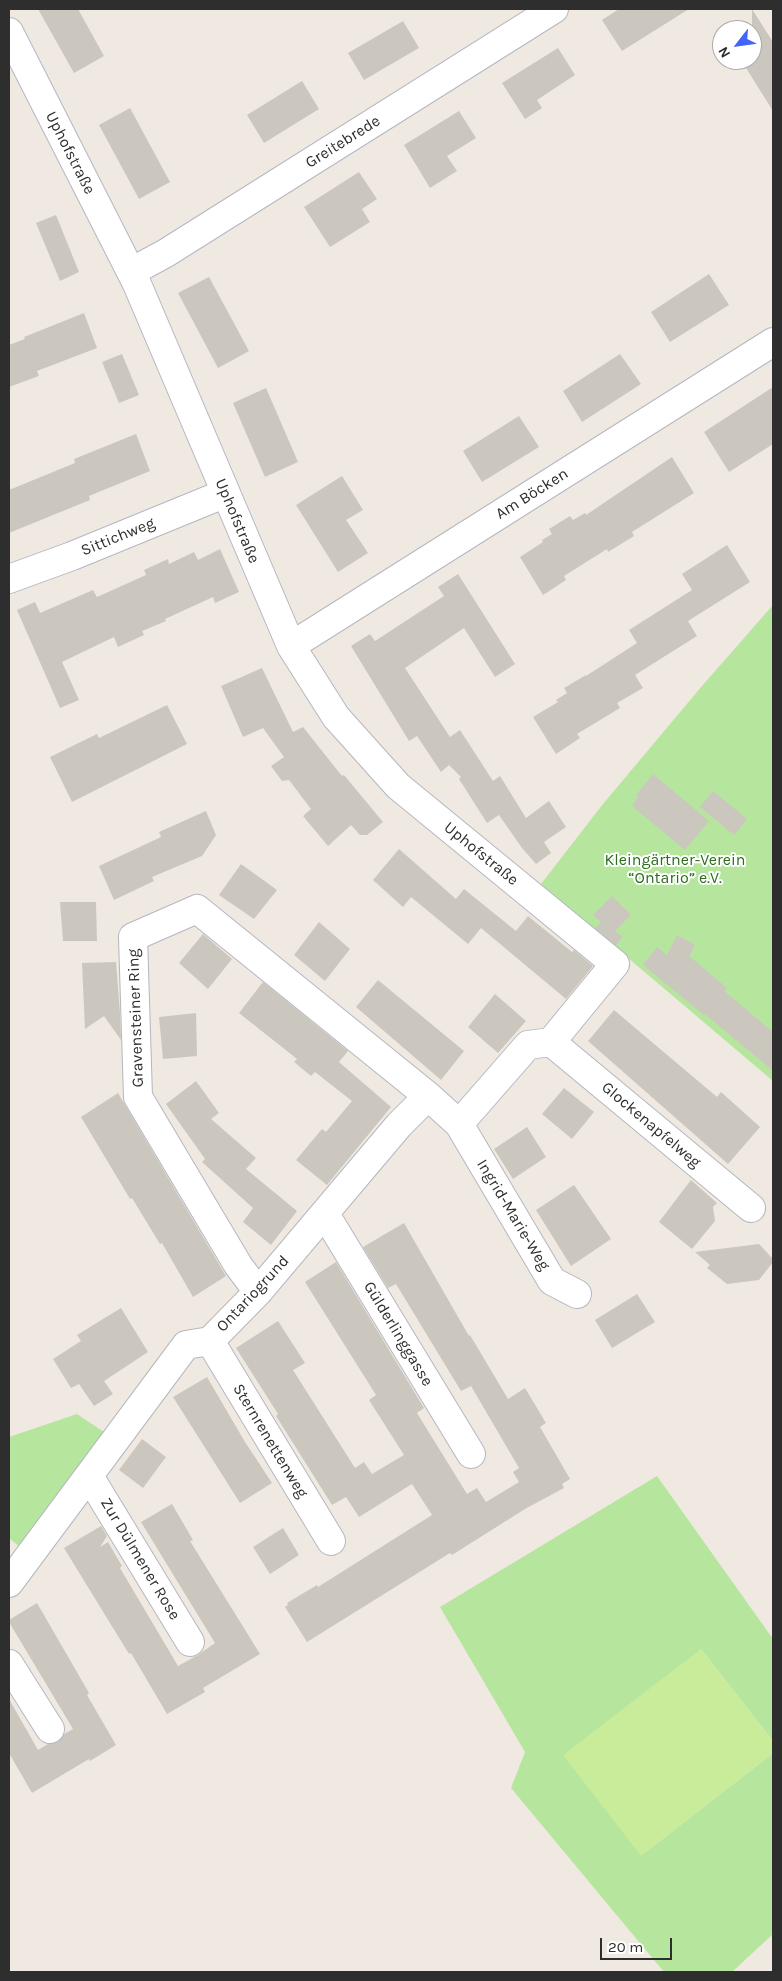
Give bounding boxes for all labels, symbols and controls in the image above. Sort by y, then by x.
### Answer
north arrow [712,20,762,70]
text: N [715,44,734,61]
street label: Uphofstraße [41,108,99,198]
street label: Greitebrede [302,111,384,173]
street label: Am Böcken [492,464,572,524]
street label: Uphofstraße [211,476,263,566]
street label: Sittichweg [78,513,158,561]
street label: Uphofstraße [440,818,522,890]
park label: Kleingärtner-Verein “Ontario” e.V. [605,850,745,888]
street label: Gravensteiner Ring [124,948,148,1088]
street label: Glockenapfelweg [597,1078,705,1172]
street label: Ingrid-Marie-Weg [472,1156,554,1274]
street label: Ontariogrund [213,1252,293,1336]
street label: Gülderlinggasse [359,1278,437,1390]
street label: Sternrenettenweg [228,1380,312,1502]
street label: Zur Dülmener Rose [96,1494,184,1624]
scale bar [602,1928,674,1960]
text: 20 m [608,1938,643,1956]

